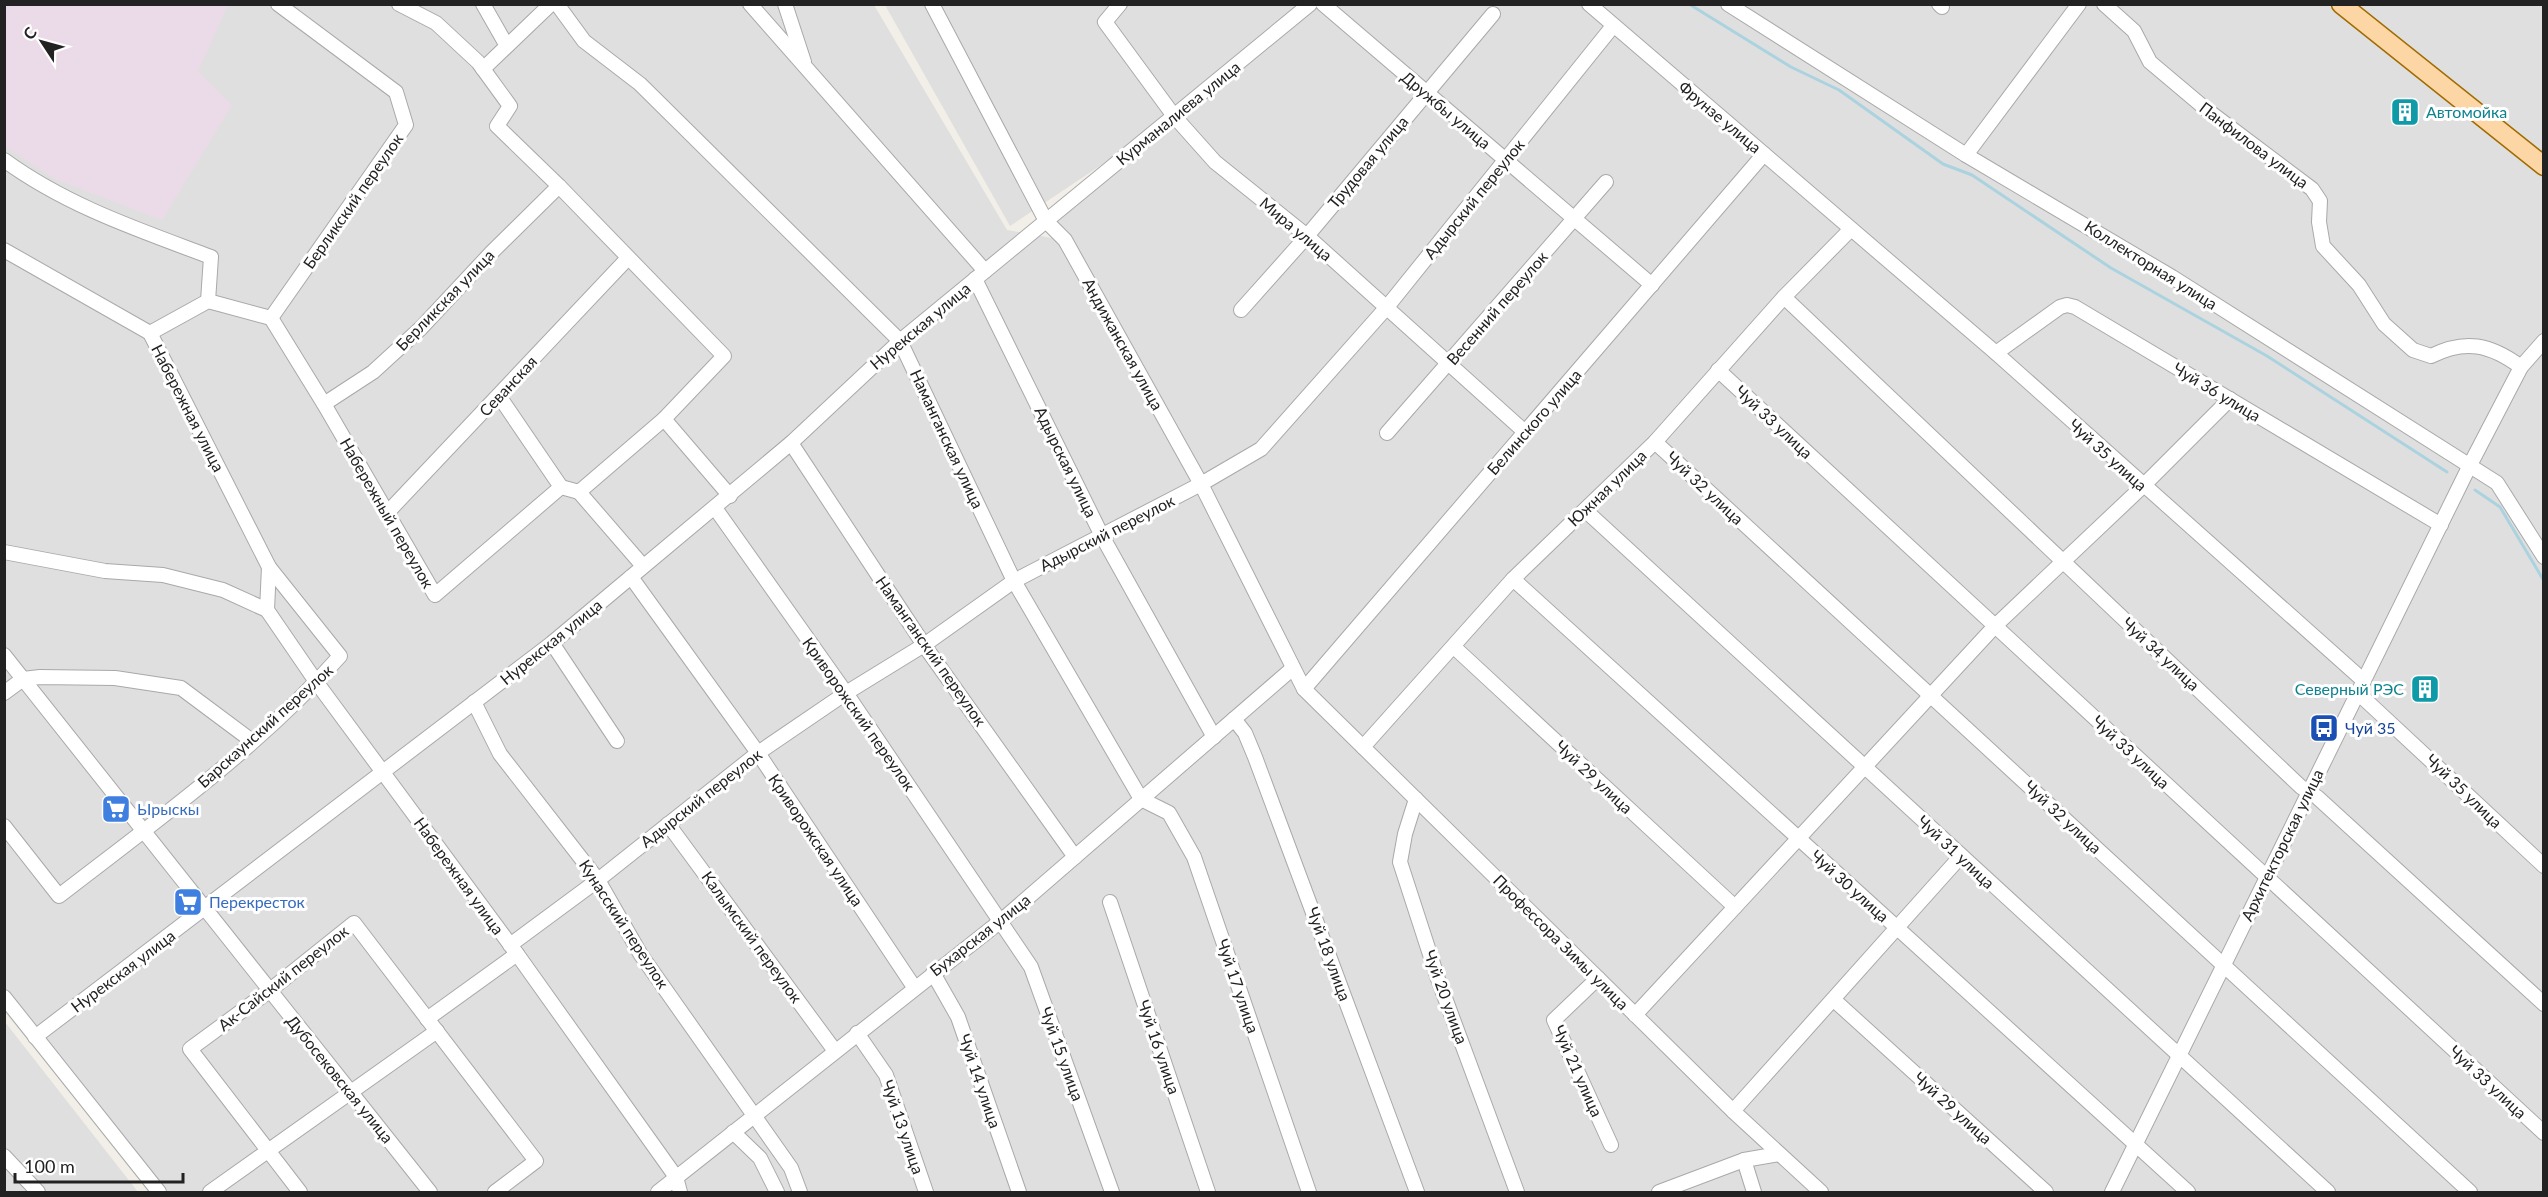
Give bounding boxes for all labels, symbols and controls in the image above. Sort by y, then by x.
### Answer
north arrow [12,12,72,72]
text: С [19,23,40,43]
street label: Курманалиева улица [1112,57,1244,168]
street label: Дружбы улица [1398,67,1495,152]
street label: Фрунзе улица [1675,77,1765,157]
building icon: Автомойка [2389,96,2421,128]
street label: Панфилова улица [2196,98,2312,192]
place label: Автомойка [2426,102,2507,121]
street label: Трудовая улица [1324,112,1412,212]
street label: Берликский переулок [299,129,407,272]
street label: Адырский переулок [1419,134,1528,262]
street label: Мира улица [1256,193,1336,264]
street label: Коллекторная улица [2081,216,2221,313]
street label: Берликская улица [392,245,498,354]
street label: Весенний переулок [1442,247,1552,368]
street label: Андижанская улица [1079,274,1168,413]
street label: Нурекская улица [866,278,974,373]
street label: Набережная улица [148,341,229,475]
street label: Севанская [475,352,540,420]
street label: Чуй 36 улица [2170,358,2264,425]
street label: Белинского улица [1483,365,1585,478]
street label: Наманганская улица [907,366,988,511]
street label: Чуй 33 улица [1732,381,1817,462]
street label: Адырская улица [1031,403,1101,520]
street label: Чуй 35 улица [2065,415,2151,495]
street label: Набережный переулок [337,434,439,592]
street label: Южная улица [1563,445,1650,530]
street label: Чуй 32 улица [1663,447,1748,528]
street label: Адырский переулок [1036,490,1178,575]
street label: Наманганский переулок [872,572,991,730]
street label: Нурекская улица [496,595,605,688]
street label: Чуй 34 улица [2119,613,2204,694]
street label: Криворожский переулок [799,633,920,795]
street label: Барскаунский переулок [193,660,337,791]
building icon: Северный РЭС [2409,673,2441,705]
place label: Северный РЭС [2295,679,2404,698]
street label: Чуй 33 улица [2089,711,2174,792]
bus stop icon: Чуй 35 [2308,712,2340,744]
place label: Чуй 35 [2345,718,2396,737]
street label: Чуй 29 улица [1552,736,1637,817]
street label: Адырский переулок [636,744,766,851]
street label: Чуй 35 улица [2422,750,2506,832]
street label: Архитекторская улица [2237,766,2327,924]
street label: Криворожская улица [765,770,868,909]
street label: Чуй 32 улица [2021,776,2106,857]
supermarket icon: Ырыскы [100,793,132,825]
place label: Ырыскы [137,799,199,818]
street label: Чуй 31 улица [1914,811,1999,892]
street label: Набережная улица [410,813,508,938]
street label: Чуй 30 улица [1807,846,1893,926]
street label: Кунасский переулок [576,856,674,992]
street label: Калымский переулок [698,867,807,1007]
street label: Профессора Зимы улица [1490,870,1633,1013]
supermarket icon: Перекресток [172,886,204,918]
street label: Бухарская улица [926,889,1034,980]
place label: Перекресток [209,892,306,911]
street label: Чуй 18 улица [1304,904,1355,1003]
street label: Ак-Сайский переулок [214,920,352,1034]
street label: Нурекская улица [67,925,178,1016]
street label: Чуй 17 улица [1213,936,1263,1035]
street label: Чуй 20 улица [1421,947,1472,1046]
street label: Чуй 16 улица [1134,997,1184,1096]
street label: Чуй 15 улица [1037,1004,1088,1103]
street label: Дубосековская улица [283,1011,398,1146]
street label: Чуй 21 улица [1550,1022,1607,1120]
street label: Чуй 14 улица [955,1031,1005,1130]
street label: Чуй 33 улица [2446,1041,2531,1122]
street label: Чуй 29 улица [1910,1068,1996,1148]
street label: Чуй 13 улица [878,1077,928,1176]
scale bar [15,1146,183,1184]
text: 100 m [24,1155,75,1177]

